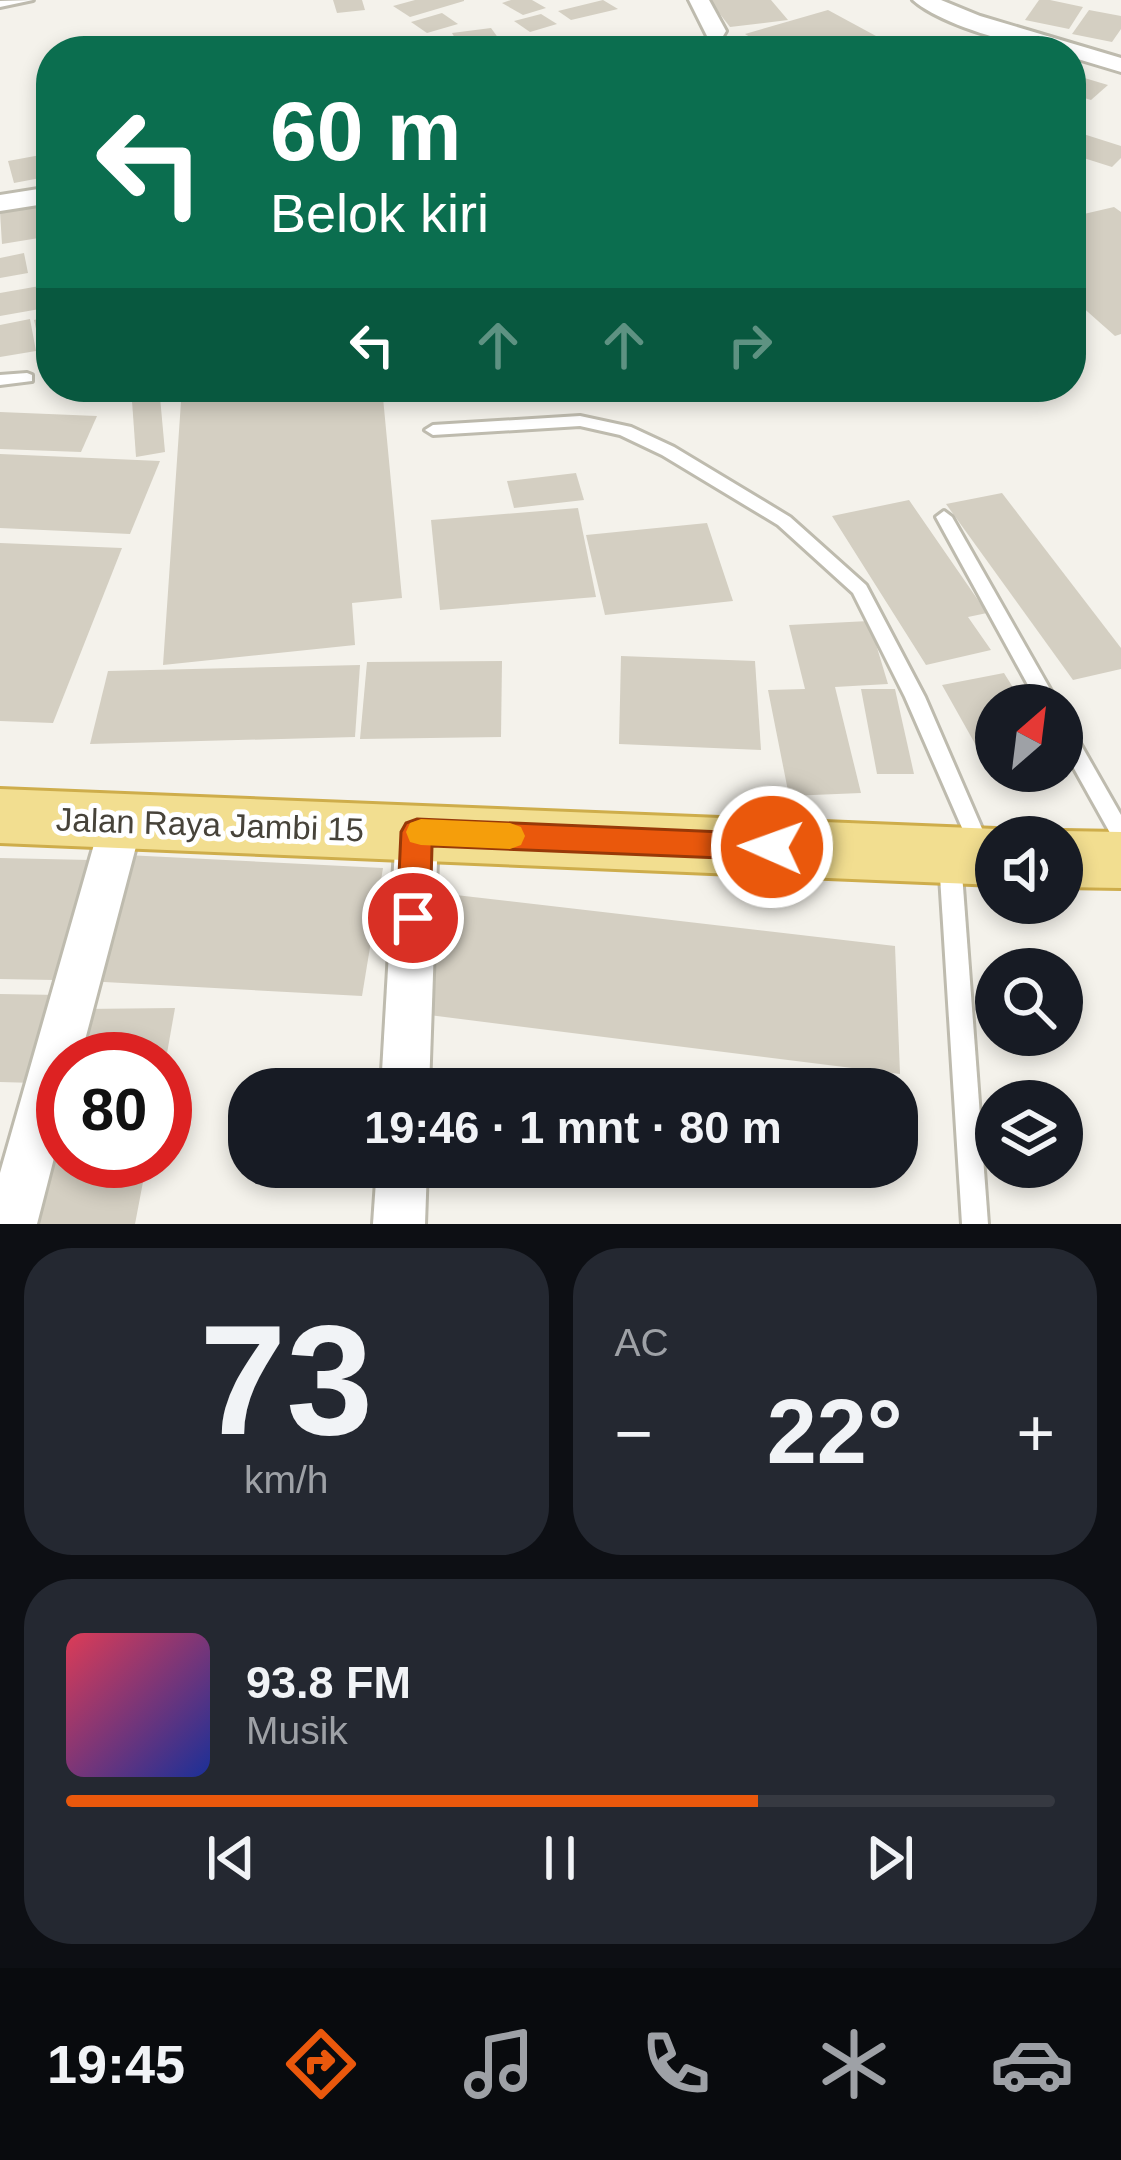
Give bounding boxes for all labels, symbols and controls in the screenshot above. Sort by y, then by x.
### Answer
icon: left [72,84,228,240]
text: 60 m [270,84,461,178]
text: Belok kiri [270,183,489,243]
icon: left [339,312,405,378]
icon: ahead [465,312,531,378]
icon: ahead [591,312,657,378]
icon: right [717,312,783,378]
north arrow [975,684,1083,792]
map controls [975,684,1083,1188]
position arrow [709,784,835,910]
street label: Jalan Raya Jambi 15 [55,801,365,848]
button: sound [975,816,1083,924]
pin [362,867,464,969]
icon: arrive [380,885,446,951]
button: search [975,948,1083,1056]
speed limit sign: 80 [36,1032,192,1188]
button: layers [975,1080,1083,1188]
text: 19:46 · 1 mnt · 80 m [364,1102,782,1153]
text: 73 [199,1293,373,1467]
text: AC [615,1321,669,1364]
text: 22° [767,1382,903,1482]
text: − [615,1396,653,1470]
text: + [1016,1396,1055,1470]
text: km/h [244,1458,329,1501]
text: 93.8 FM [246,1657,411,1708]
text: Musik [246,1709,348,1752]
icon: previous [198,1825,264,1891]
icon: pause [527,1825,593,1891]
icon: next [857,1825,923,1891]
icon: directions [279,2022,363,2106]
icon: music [457,2022,541,2106]
icon: phone [634,2022,718,2106]
icon: climate [812,2022,896,2106]
icon: car [990,2022,1074,2106]
text: 19:45 [47,2034,185,2094]

